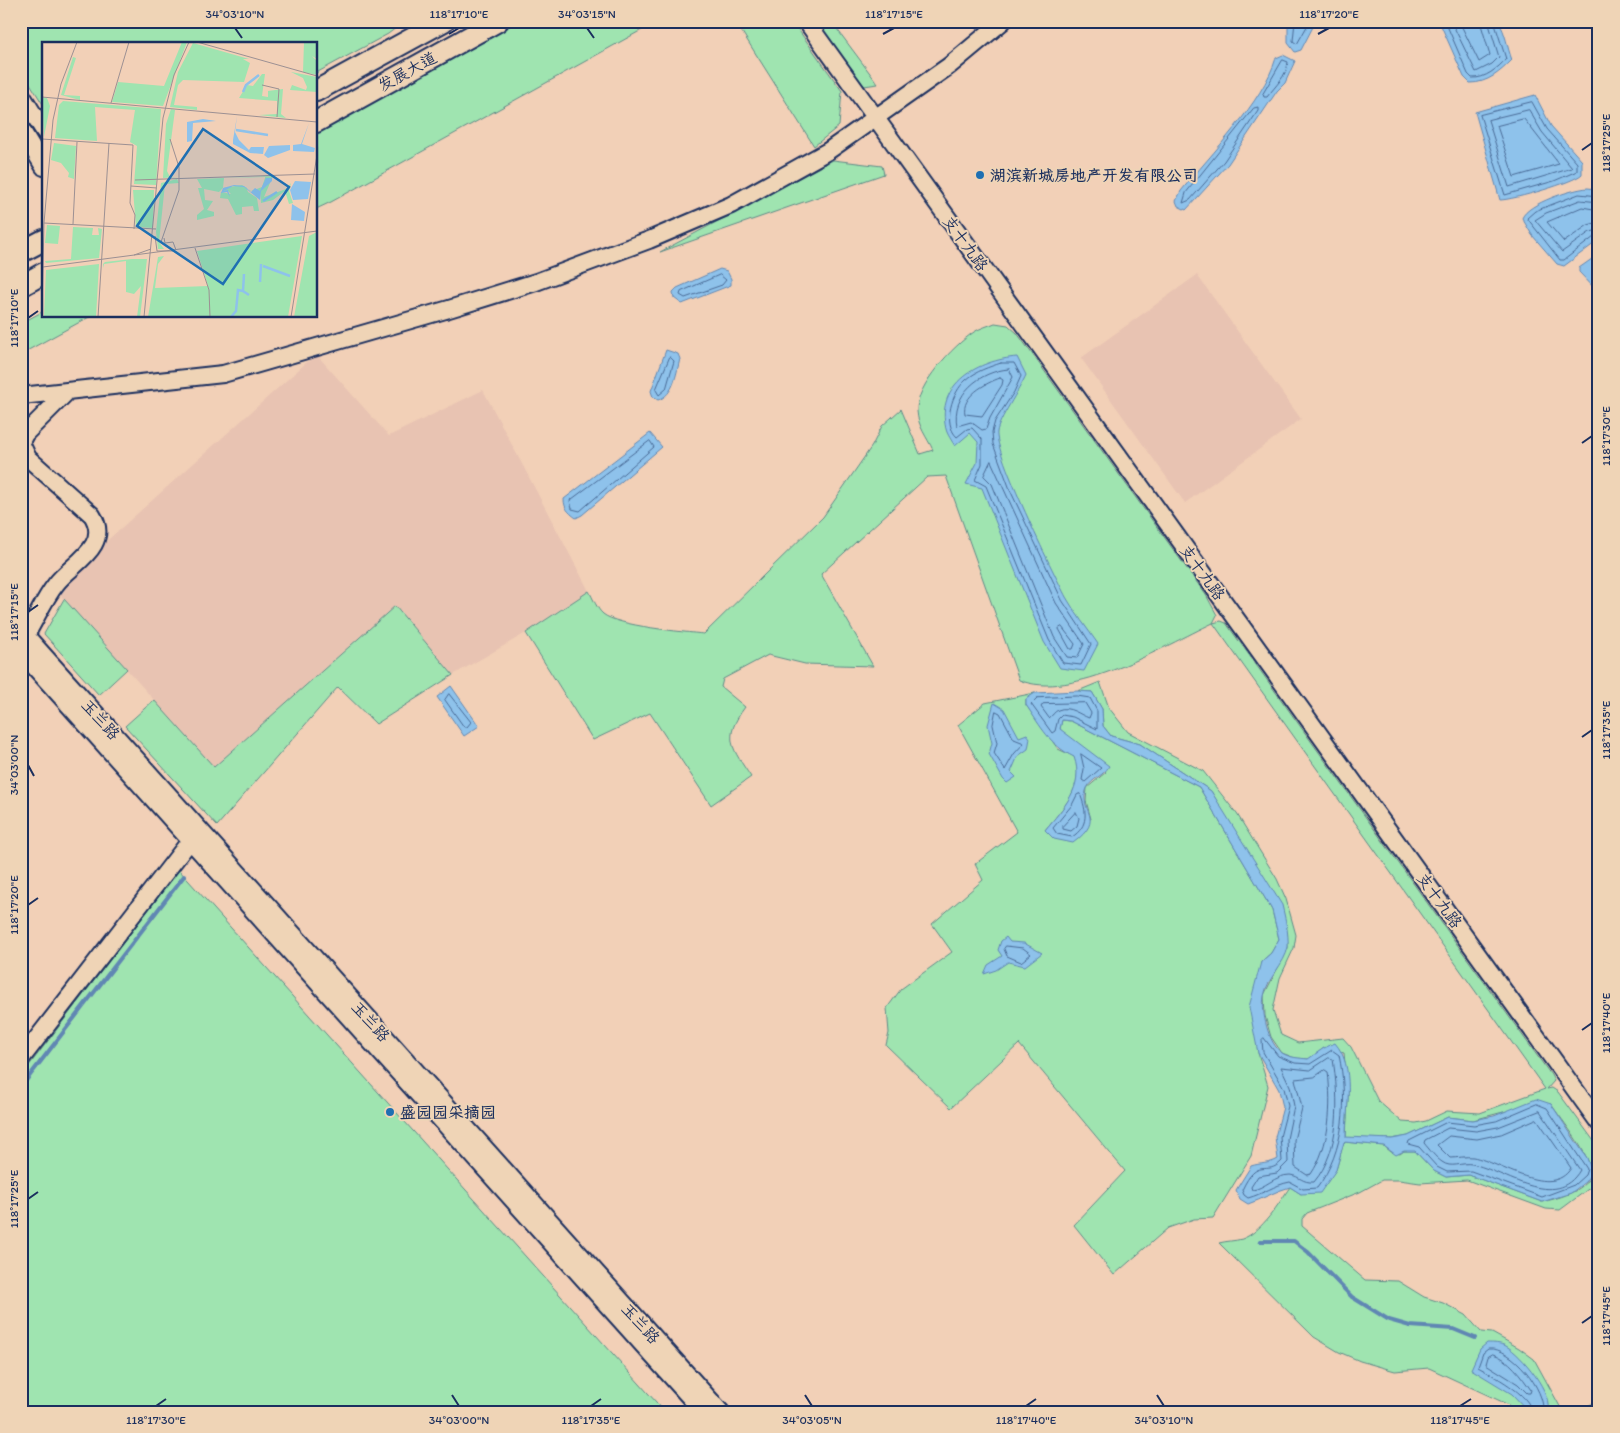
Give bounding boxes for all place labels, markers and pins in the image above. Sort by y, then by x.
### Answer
place label: 湖滨新城房地产开发有限公司 [990,166,1198,185]
marker: 湖滨新城房地产开发有限公司 [974,169,986,181]
place label: 盛园园采摘园 [400,1103,496,1122]
marker: 盛园园采摘园 [384,1106,396,1118]

